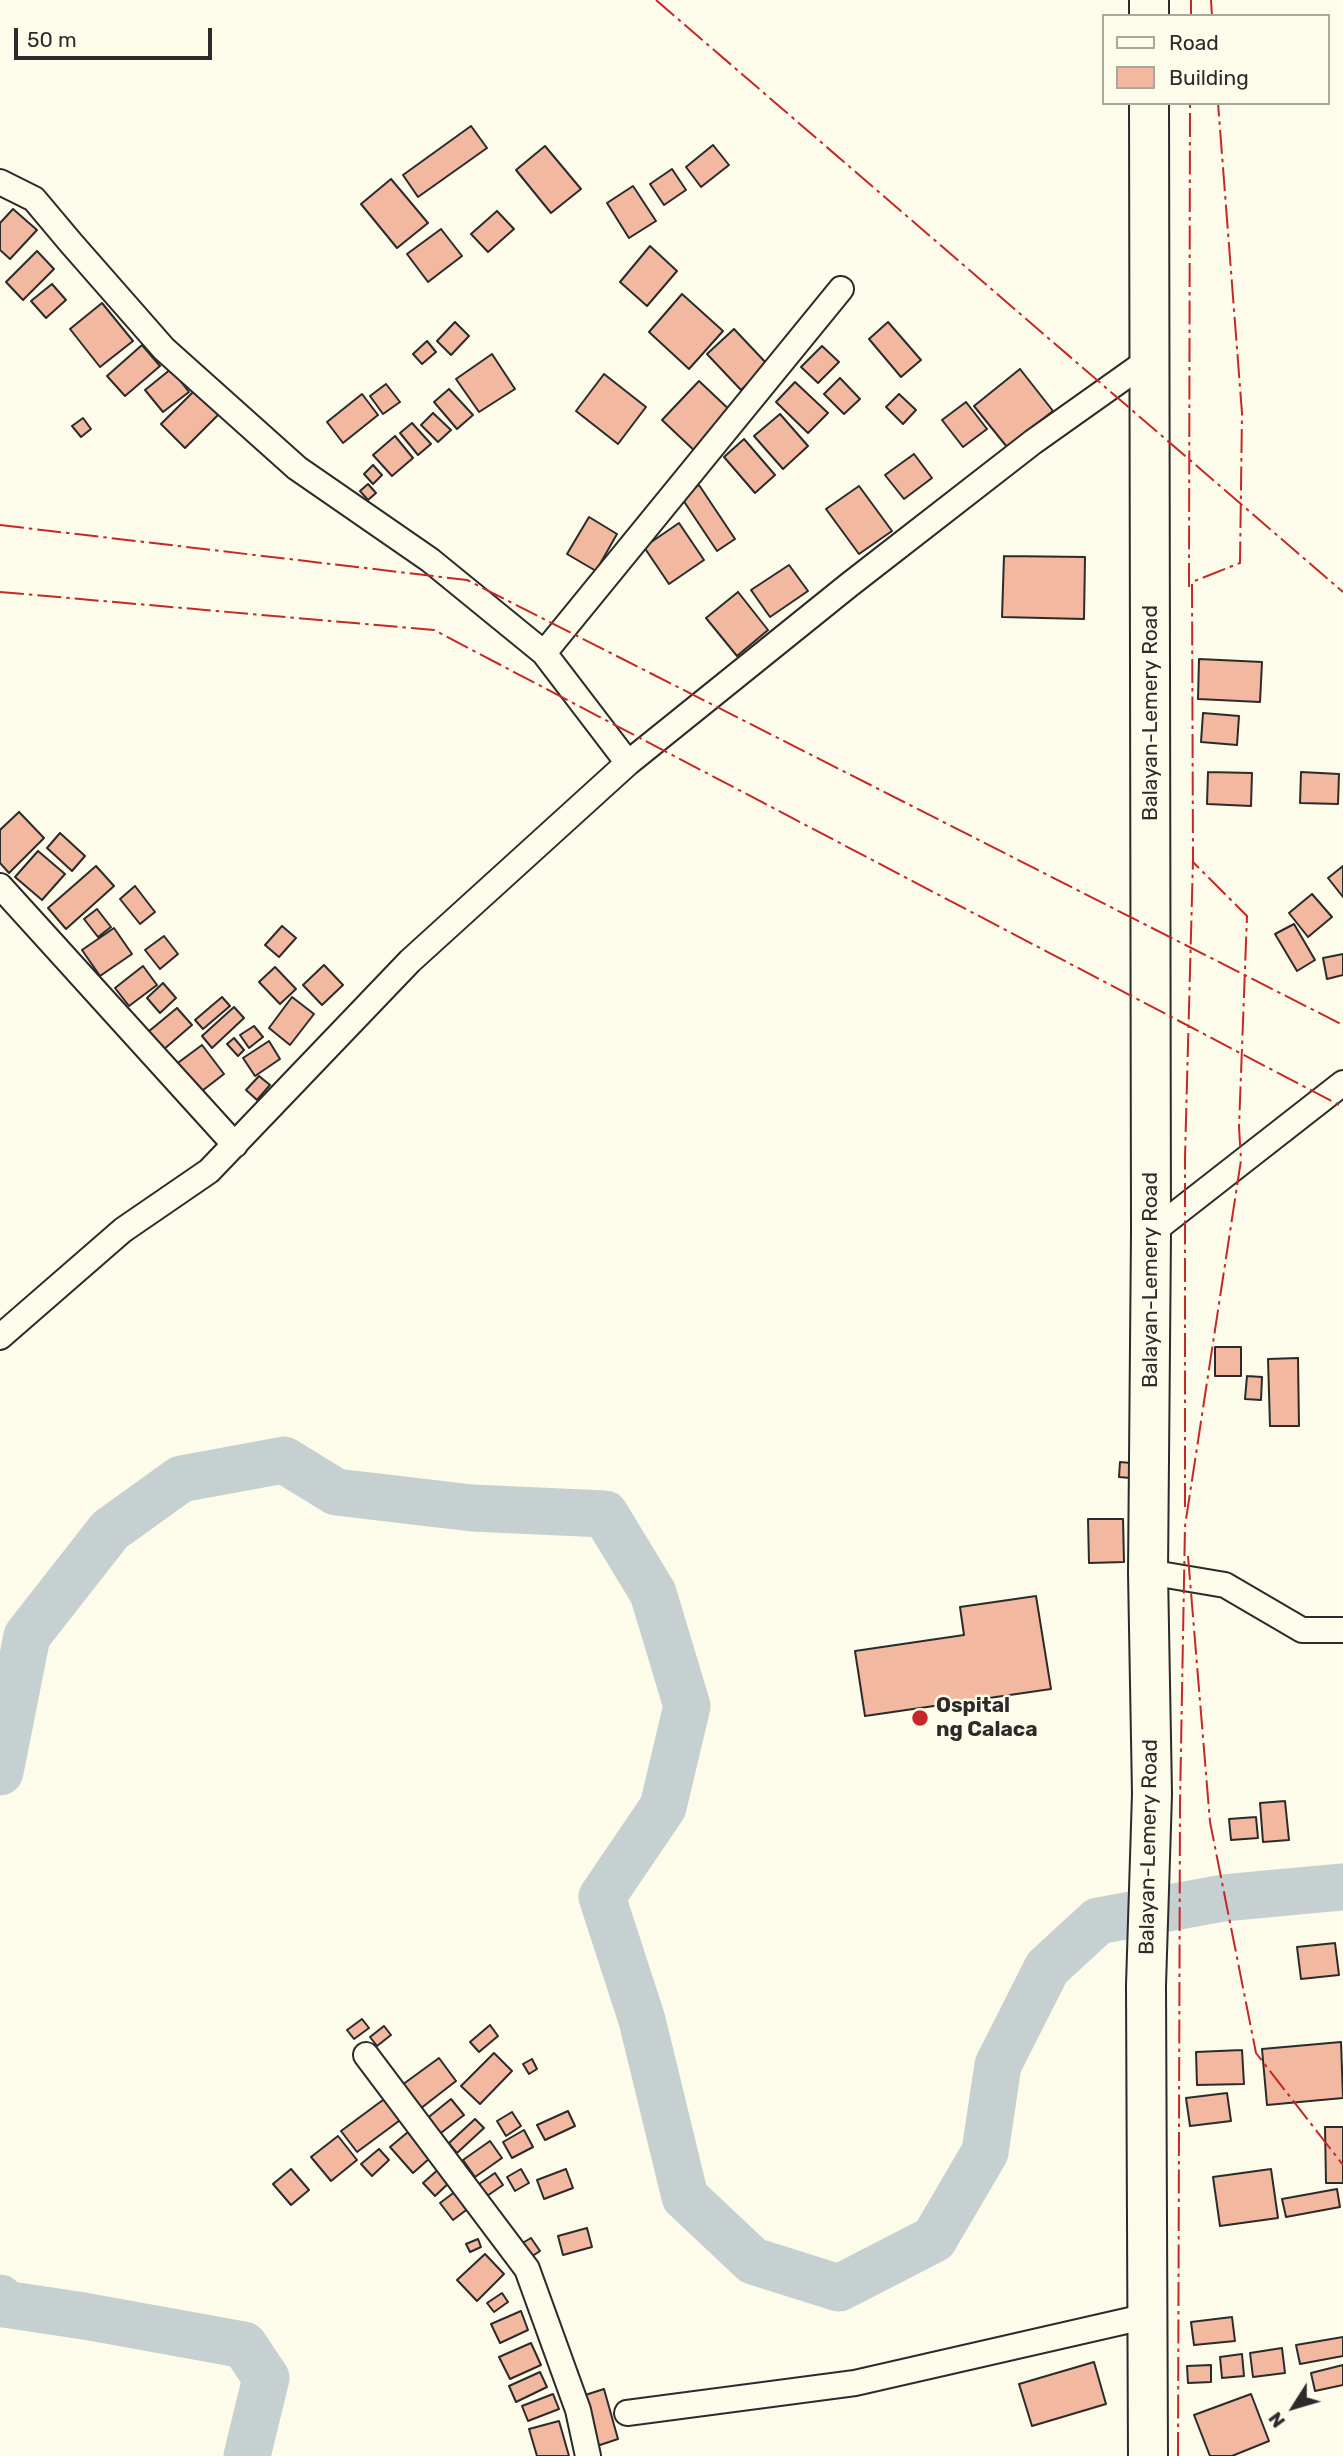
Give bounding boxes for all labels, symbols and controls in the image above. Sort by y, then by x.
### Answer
scale bar [18,14,215,58]
legend [1102,14,1329,105]
text: 50 m [27,27,77,52]
text: Road [1169,30,1219,55]
text: Building [1169,65,1249,90]
street label: Balayan-Lemery Road [1138,605,1164,821]
street label: Balayan-Lemery Road [1138,1172,1164,1388]
place label: Ospital ng Calaca [936,1693,1038,1743]
marker: Ospital ng Calaca [910,1708,930,1728]
street label: Balayan-Lemery Road [1135,1739,1163,1955]
north arrow [1259,2372,1329,2442]
text: N [1264,2408,1290,2432]

